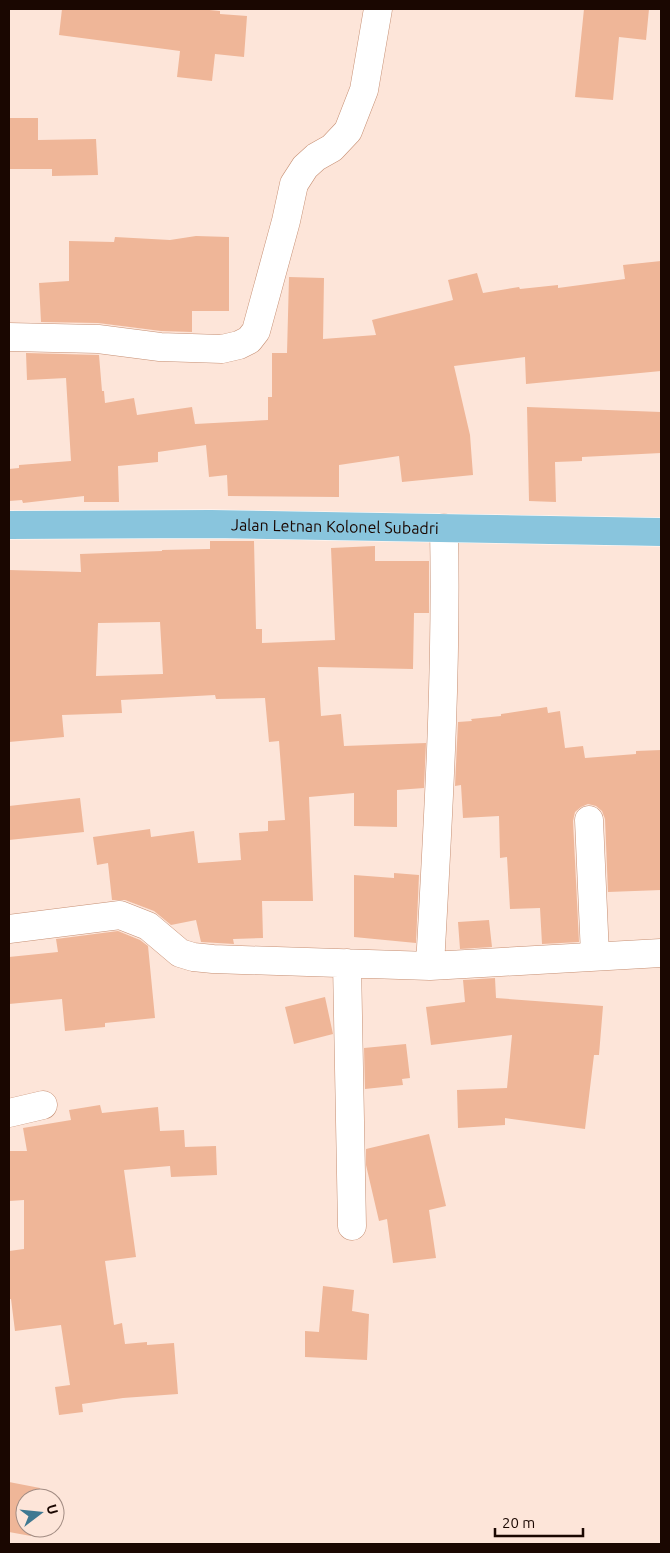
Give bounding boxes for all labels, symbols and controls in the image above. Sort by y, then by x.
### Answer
street label: Jalan Letnan Kolonel Subadri [231,515,439,537]
north arrow [15,1488,65,1538]
text: U [43,1502,62,1516]
scale bar [495,1506,582,1538]
text: 20 m [502,1514,535,1531]

